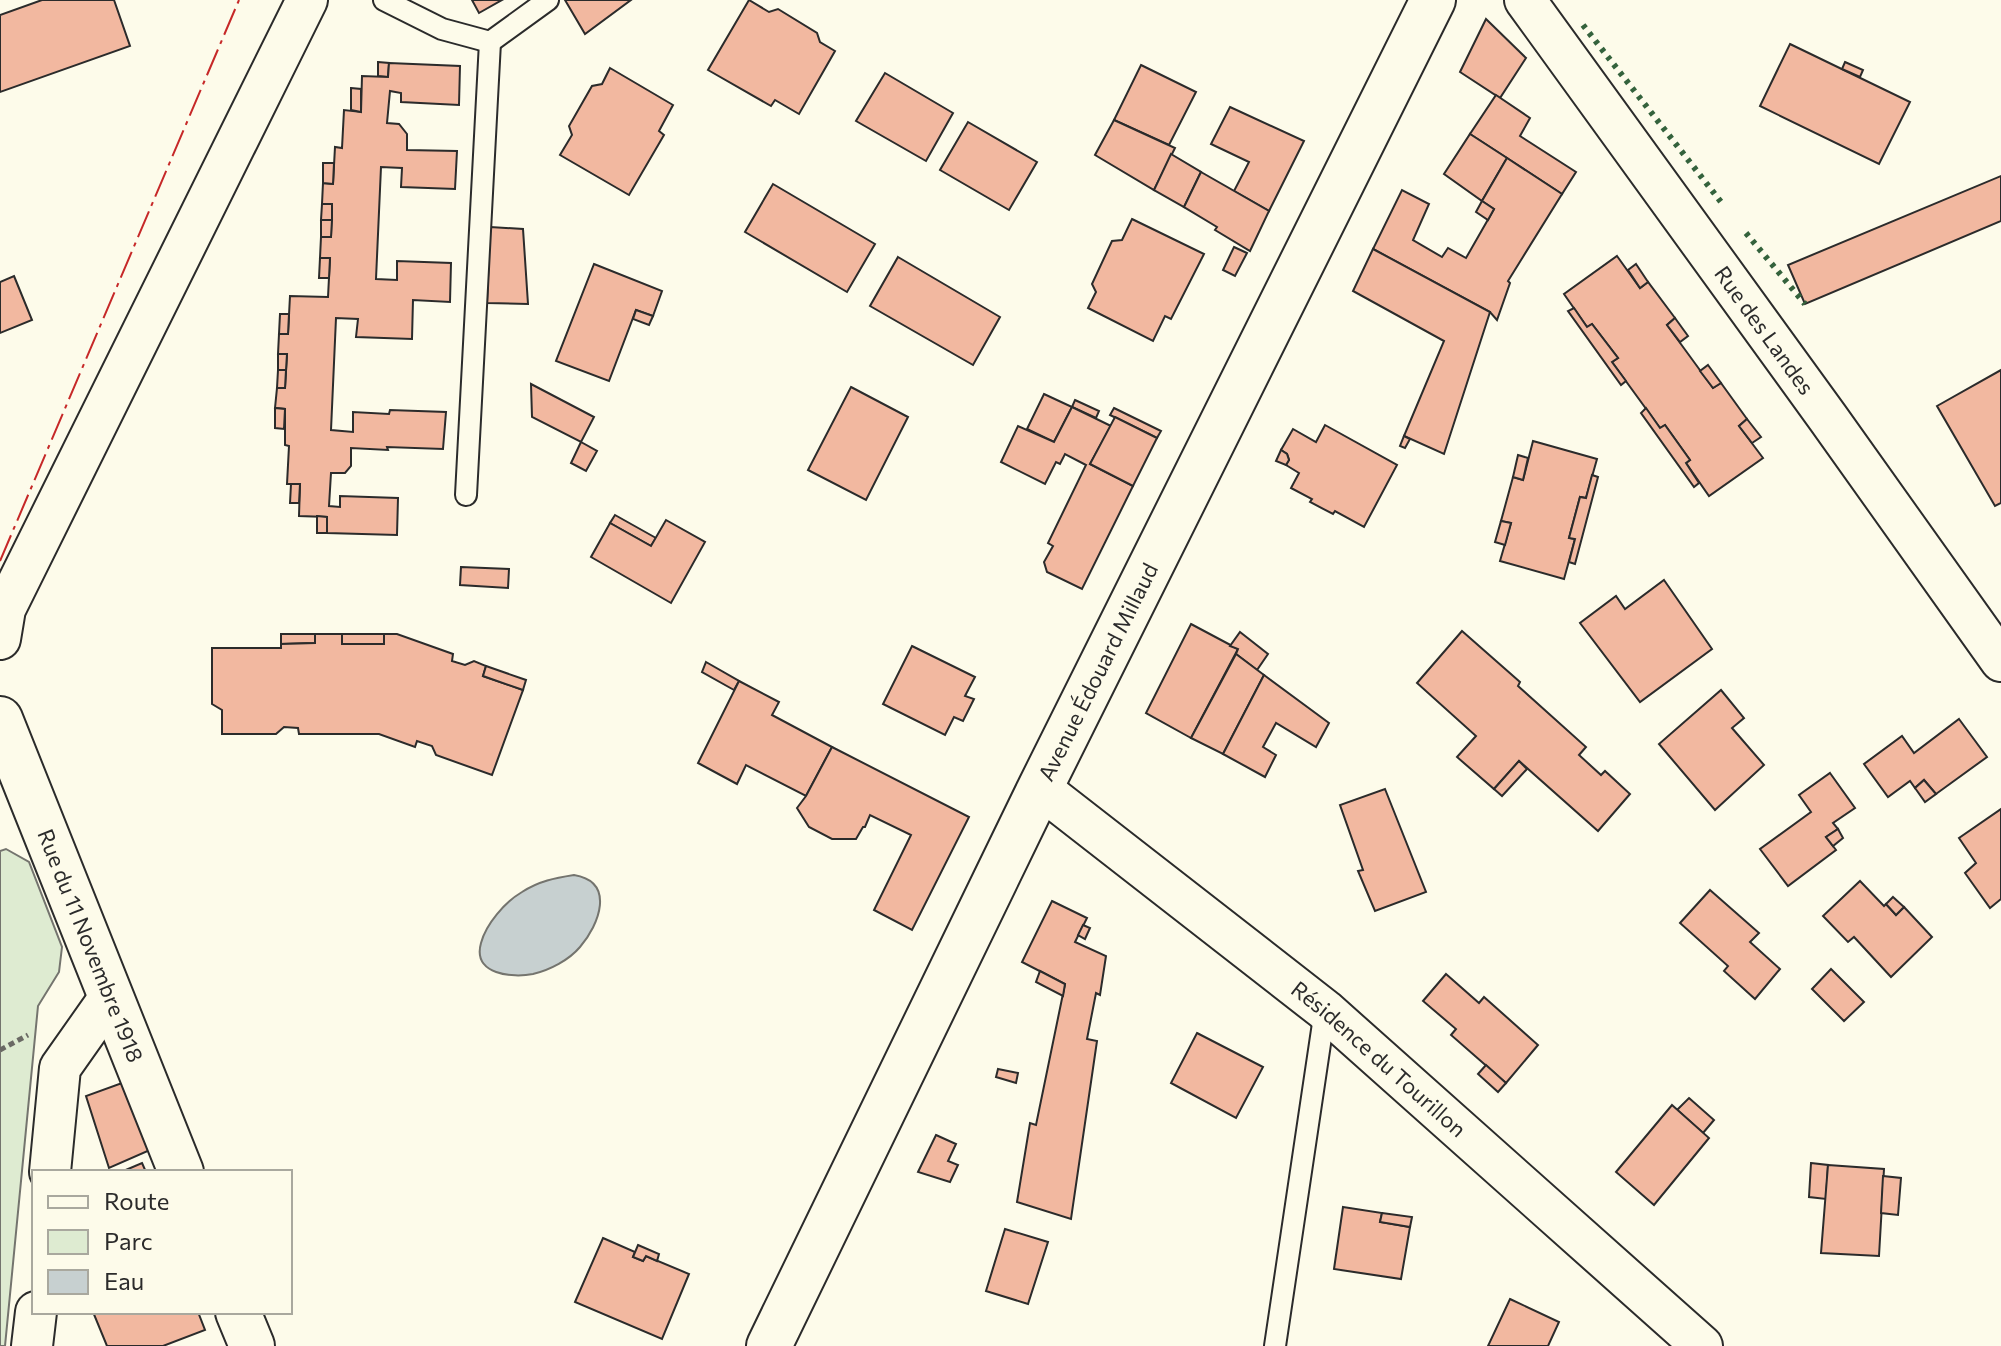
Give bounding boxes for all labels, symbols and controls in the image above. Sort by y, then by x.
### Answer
street label: Rue des Landes [1709,260,1821,400]
street label: Avenue Édouard Millaud [1032,558,1163,785]
street label: Rue du 11 Novembre 1918 [32,825,150,1066]
street label: Résidence du Tourillon [1286,975,1472,1142]
legend [32,1170,292,1314]
text: Route [104,1186,169,1215]
text: Parc [104,1226,153,1255]
text: Eau [104,1266,144,1295]

